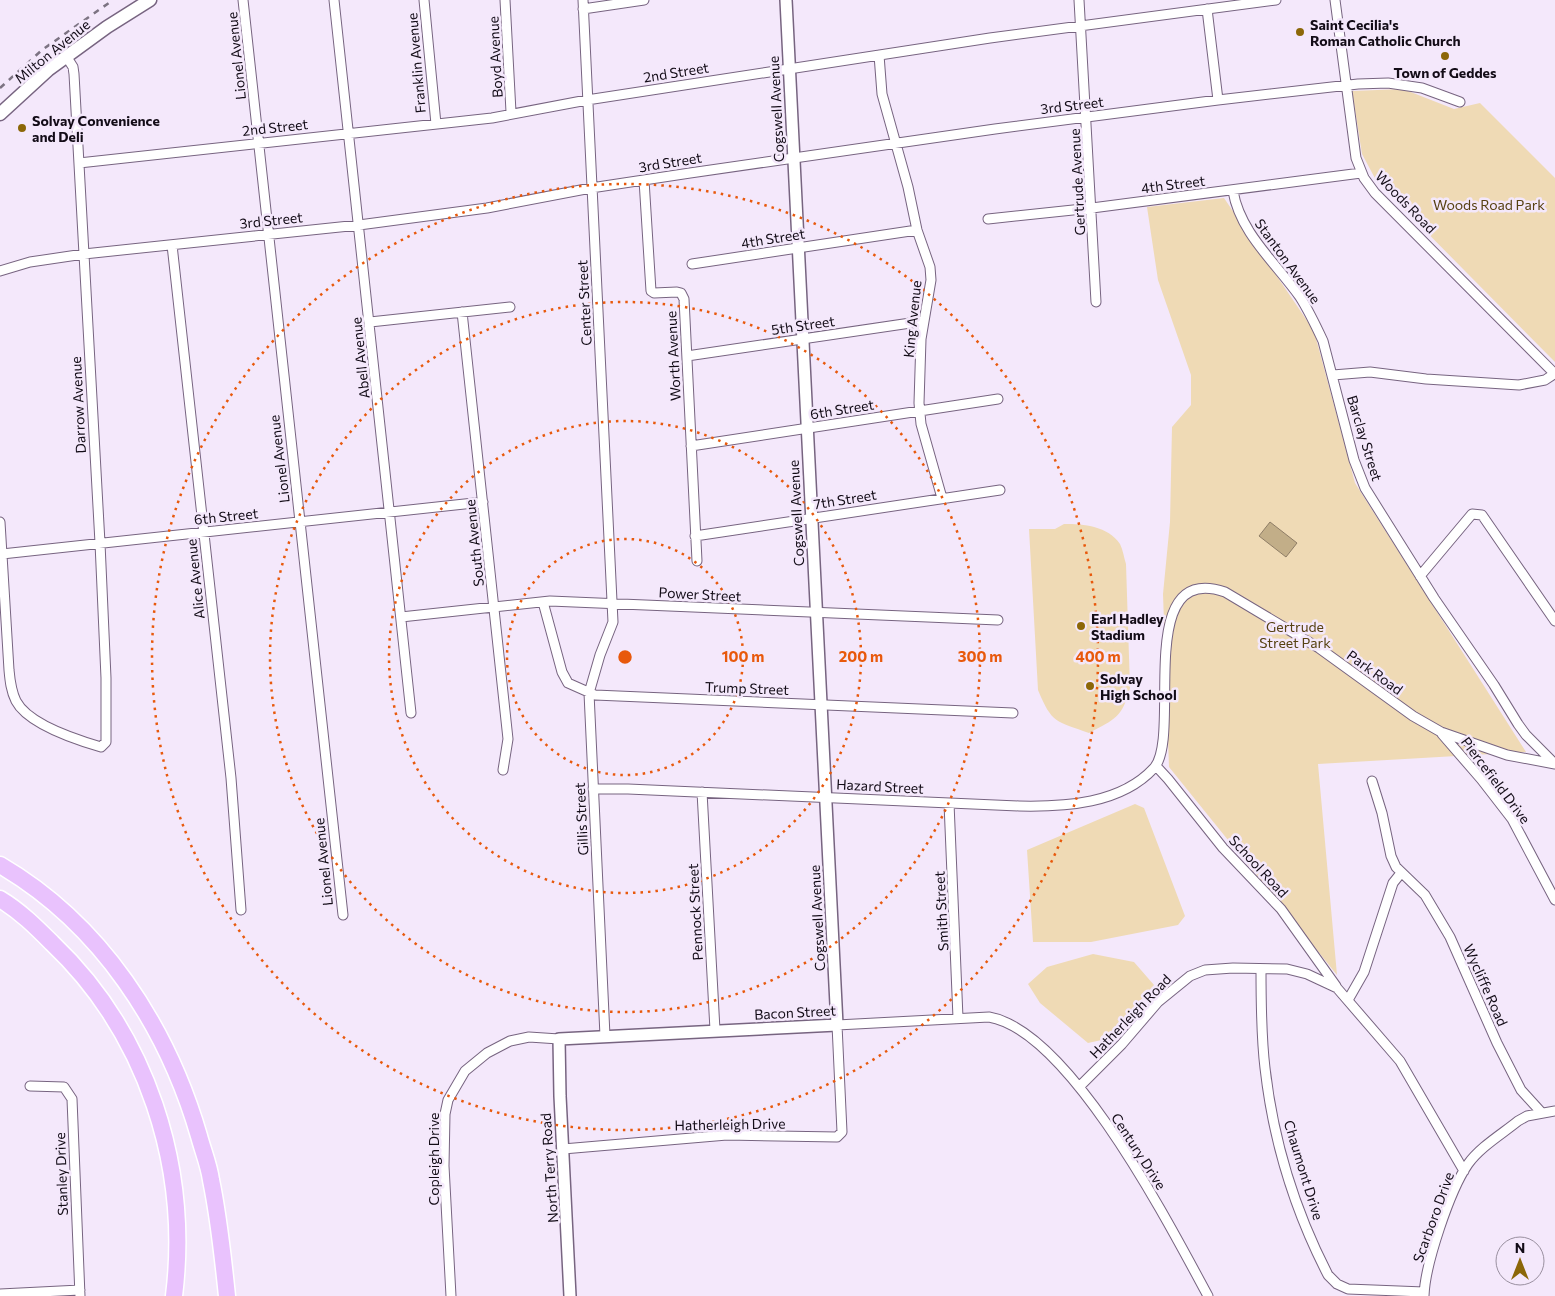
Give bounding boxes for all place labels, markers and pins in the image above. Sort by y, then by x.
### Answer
place label: Saint Cecilia's Roman Catholic Church [1310,16,1461,49]
marker: Saint Cecilia's Roman Catholic Church [1294,26,1306,38]
marker: Town of Geddes [1439,50,1451,62]
place label: Town of Geddes [1393,64,1497,81]
place label: Solvay Convenience and Deli [32,112,160,145]
marker: Solvay Convenience and Deli [16,122,28,134]
place label: Earl Hadley Stadium [1091,610,1164,643]
marker: Earl Hadley Stadium [1075,620,1087,632]
centre of rings [616,648,634,666]
place label: Solvay High School [1100,670,1177,703]
marker: Solvay High School [1084,680,1096,692]

